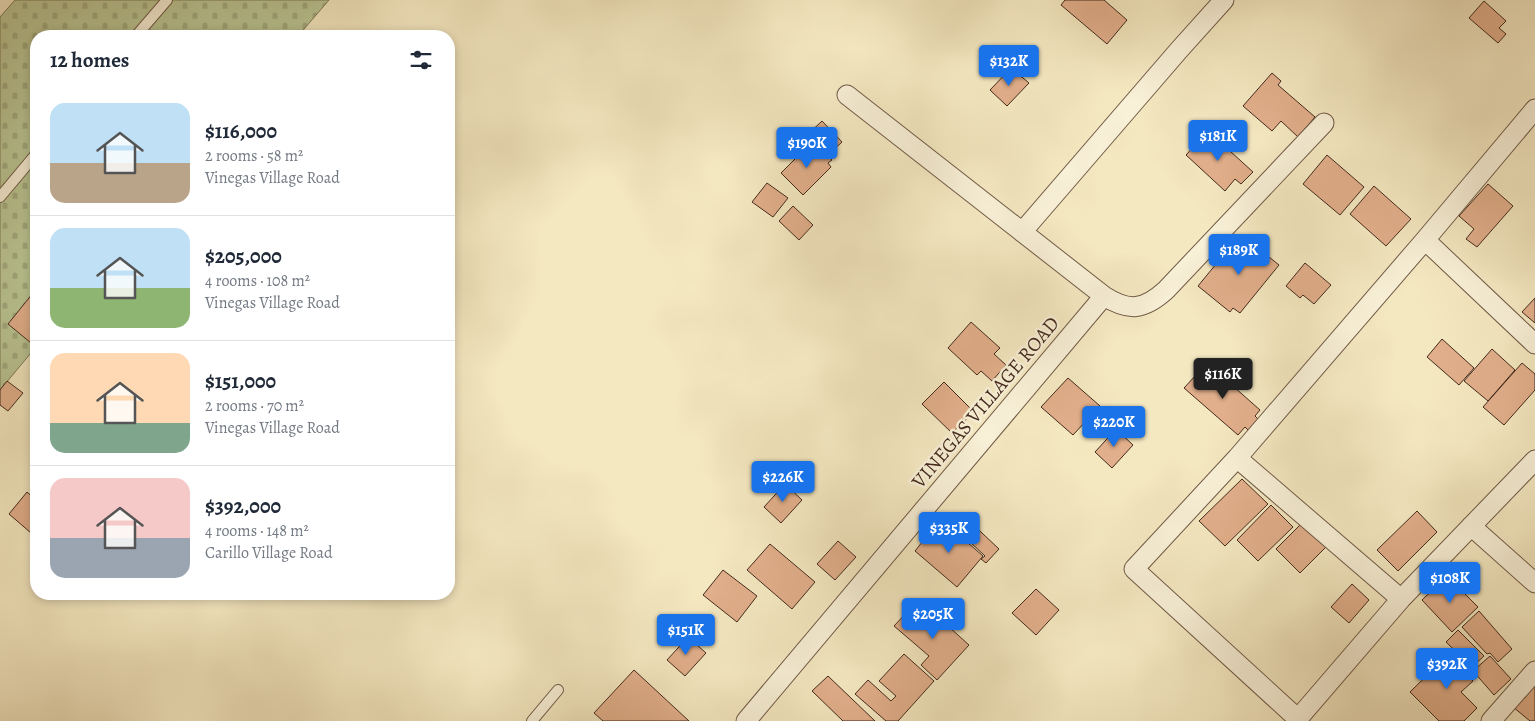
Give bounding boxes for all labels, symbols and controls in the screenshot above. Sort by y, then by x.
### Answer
pin: $132K [974,44,1044,87]
text: 12 homes [50,46,129,74]
icon: filters [407,46,435,74]
text: $132K [990,50,1028,72]
text: $116,000 [205,117,277,145]
pin: $181K [1183,120,1253,162]
icon: home [90,123,150,183]
text: $181K [1199,125,1237,147]
pin: $190K [772,126,842,169]
text: $190K [787,132,827,154]
text: 2 rooms · 58 m² [205,145,303,167]
text: Vinegas Village Road [205,167,340,189]
pin: $189K [1204,234,1274,276]
text: $189K [1220,239,1258,261]
text: $205,000 [205,242,282,270]
icon: home [90,248,150,308]
text: 4 rooms · 108 m² [205,270,310,292]
text: Vinegas Village Road [205,292,340,314]
street label: VINEGAS VILLAGE ROAD [905,311,1065,495]
pin: $116K [1188,358,1258,400]
text: $116K [1205,363,1241,385]
text: $151,000 [205,367,276,395]
icon: home [90,373,150,433]
text: 2 rooms · 70 m² [205,395,304,417]
pin: $220K [1079,406,1149,448]
text: $220K [1093,411,1135,433]
text: Vinegas Village Road [205,417,340,439]
pin: $226K [748,460,818,503]
text: $226K [763,466,803,488]
text: $392,000 [205,492,281,520]
icon: home [90,498,150,558]
pin: $335K [914,512,984,554]
text: $335K [930,517,968,539]
text: 4 rooms · 148 m² [205,520,309,542]
text: Carillo Village Road [205,542,333,564]
pin: $108K [1415,562,1485,604]
text: $108K [1430,567,1470,589]
pin: $205K [898,598,968,640]
text: $205K [913,603,953,625]
pin: $151K [651,614,721,656]
text: $151K [668,619,704,641]
pin: $392K [1412,648,1482,690]
text: $392K [1427,653,1467,675]

